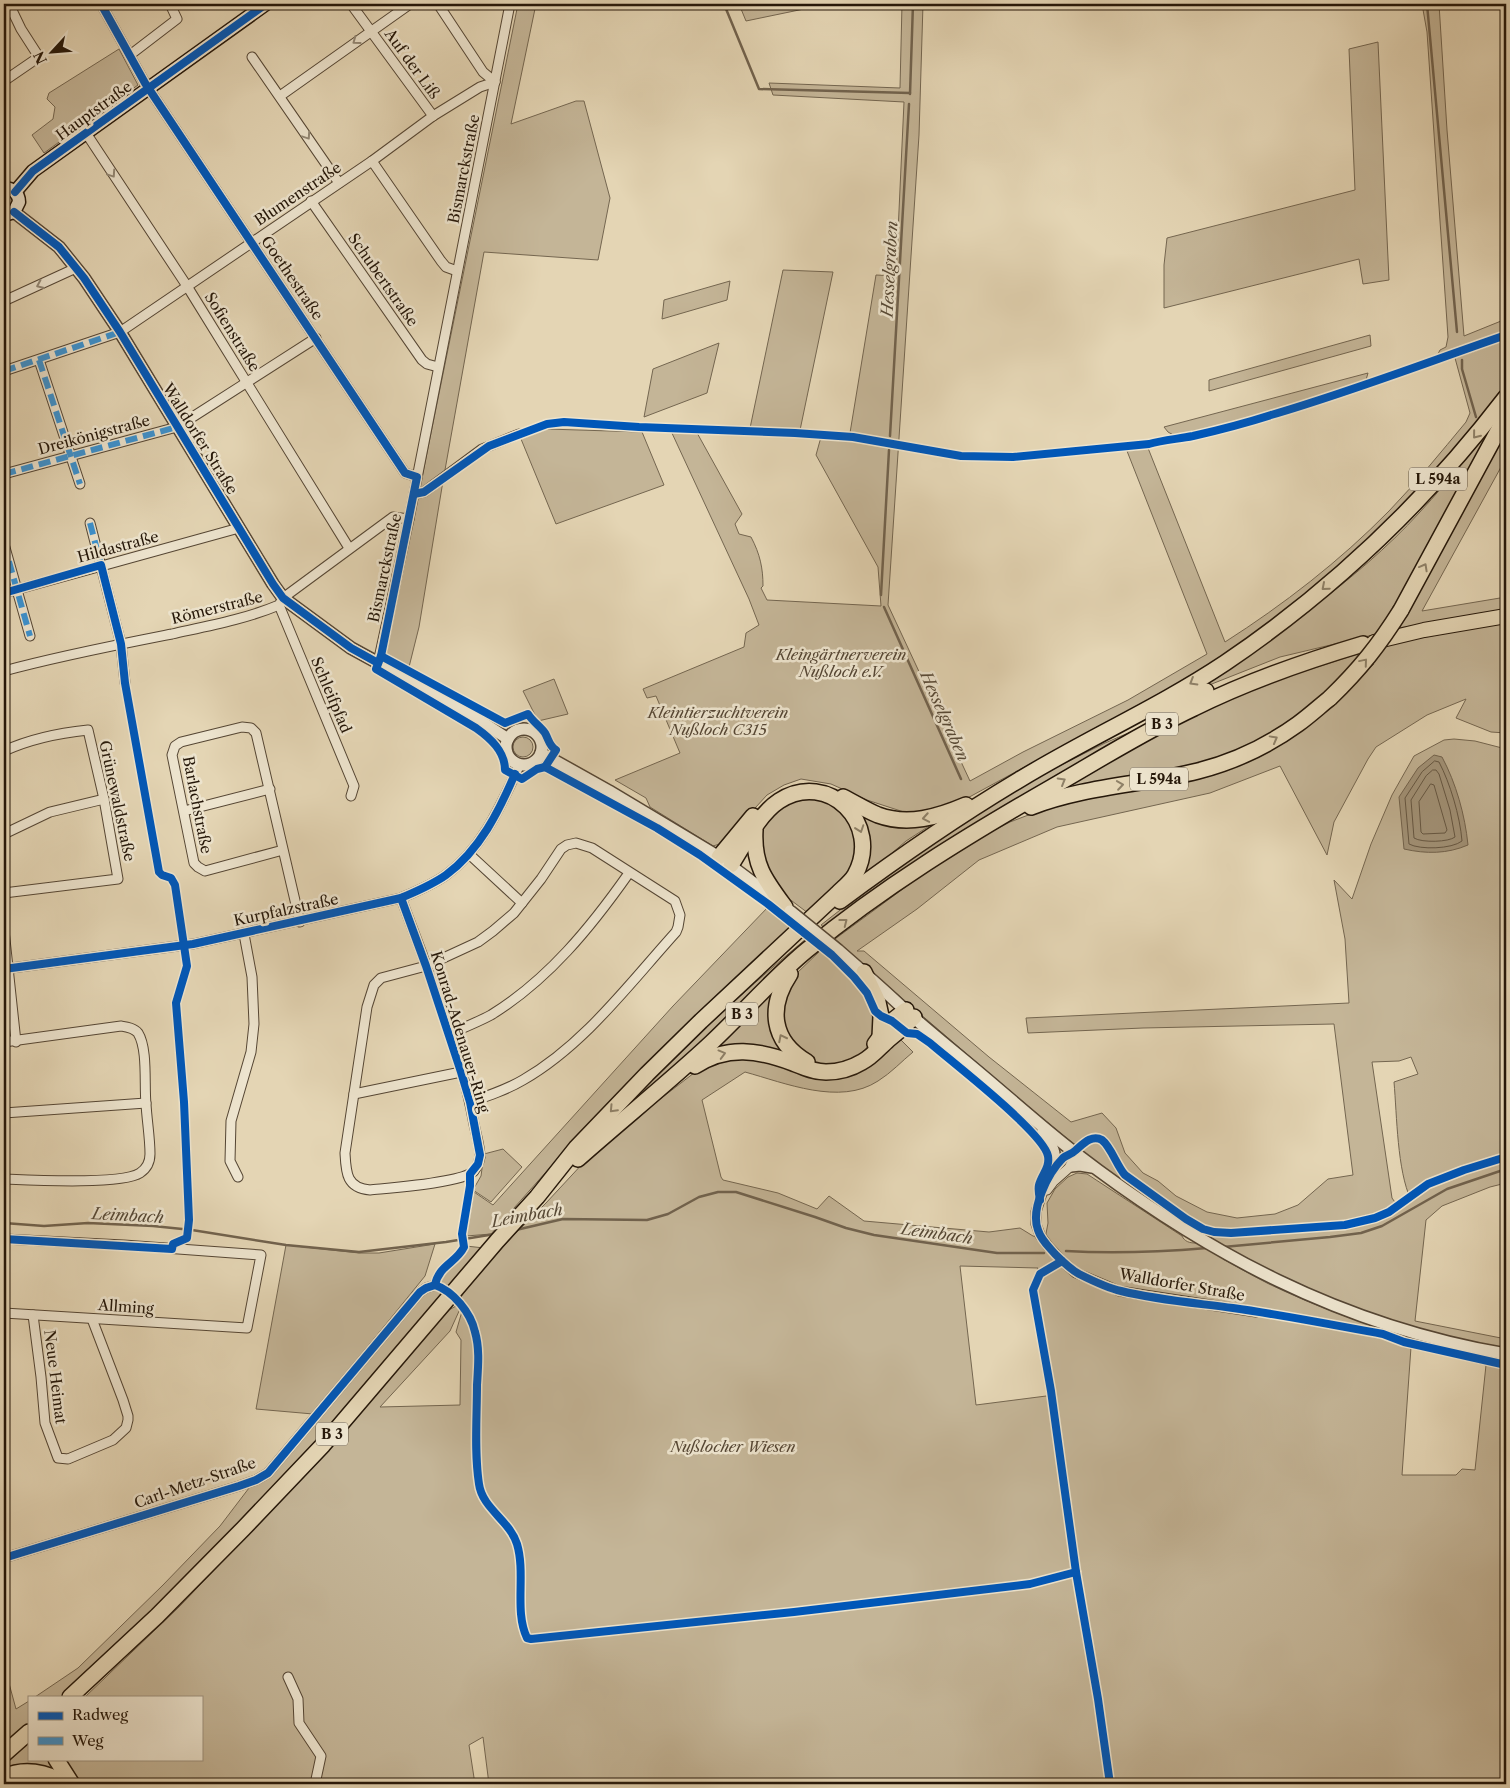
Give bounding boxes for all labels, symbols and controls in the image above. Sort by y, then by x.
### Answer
street label: Auf der Liß [380,24,444,103]
north arrow [28,28,78,78]
one-way arrow [352,35,362,44]
text: N [30,48,51,67]
street label: Hauptstraße [52,77,135,144]
street label: Bismarckstraße [444,113,483,225]
one-way arrow [301,130,310,140]
street label: Blumenstraße [251,158,345,230]
one-way arrow [106,169,116,178]
water label: Hesselgraben [876,220,902,320]
street label: Schubertstraße [344,229,423,330]
street label: Goethestraße [257,232,328,323]
one-way arrow [36,278,45,289]
street label: Sofienstraße [200,288,264,375]
street label: Walldorfer Straße [158,379,242,498]
street label: Dreikönigstraße [36,410,152,459]
one-way arrow [1474,429,1482,438]
road number: L 594a [1409,468,1467,490]
street label: Bismarckstraße [364,512,405,624]
street label: Hildastraße [75,527,161,567]
one-way arrow [1418,563,1428,572]
one-way arrow [1321,581,1330,590]
street label: Römerstraße [169,587,265,628]
park label: Kleingärtnerverein Nußloch e.V. [775,645,906,681]
street label: Schleifpfad [307,654,356,736]
one-way arrow [1359,659,1368,668]
water label: Hesselgraben [915,666,974,764]
one-way arrow [1189,675,1198,685]
park label: Kleintierzuchtverein Nußloch C315 [647,703,788,739]
road number: B 3 [1146,712,1178,736]
one-way arrow [1269,735,1278,745]
street label: Grünewaldstraße [95,739,140,863]
street label: Barlachstraße [179,754,216,855]
road number: L 594a [1130,768,1188,791]
one-way arrow [1057,777,1066,787]
one-way arrow [1116,780,1124,791]
one-way arrow [921,812,930,822]
one-way arrow [854,824,864,832]
street label: Kurpfalzstraße [232,889,340,930]
one-way arrow [838,919,848,928]
street label: Konrad-Adenauer-Ring [427,949,494,1115]
road number: B 3 [726,1002,758,1026]
one-way arrow [778,1034,789,1043]
one-way arrow [718,1049,726,1060]
one-way arrow [610,1104,619,1113]
water label: Leimbach [488,1199,564,1231]
water label: Leimbach [89,1203,165,1227]
water label: Leimbach [898,1218,974,1248]
street label: Walldorfer Straße [1117,1264,1246,1305]
street label: Allming [97,1295,155,1318]
street label: Neue Heimat [40,1329,71,1426]
road number: B 3 [316,1422,348,1446]
park label: Nußlocher Wiesen [669,1437,796,1456]
street label: Carl-Metz-Straße [132,1453,258,1512]
legend [28,1696,202,1760]
text: Radweg [72,1705,128,1724]
text: Weg [71,1731,104,1750]

